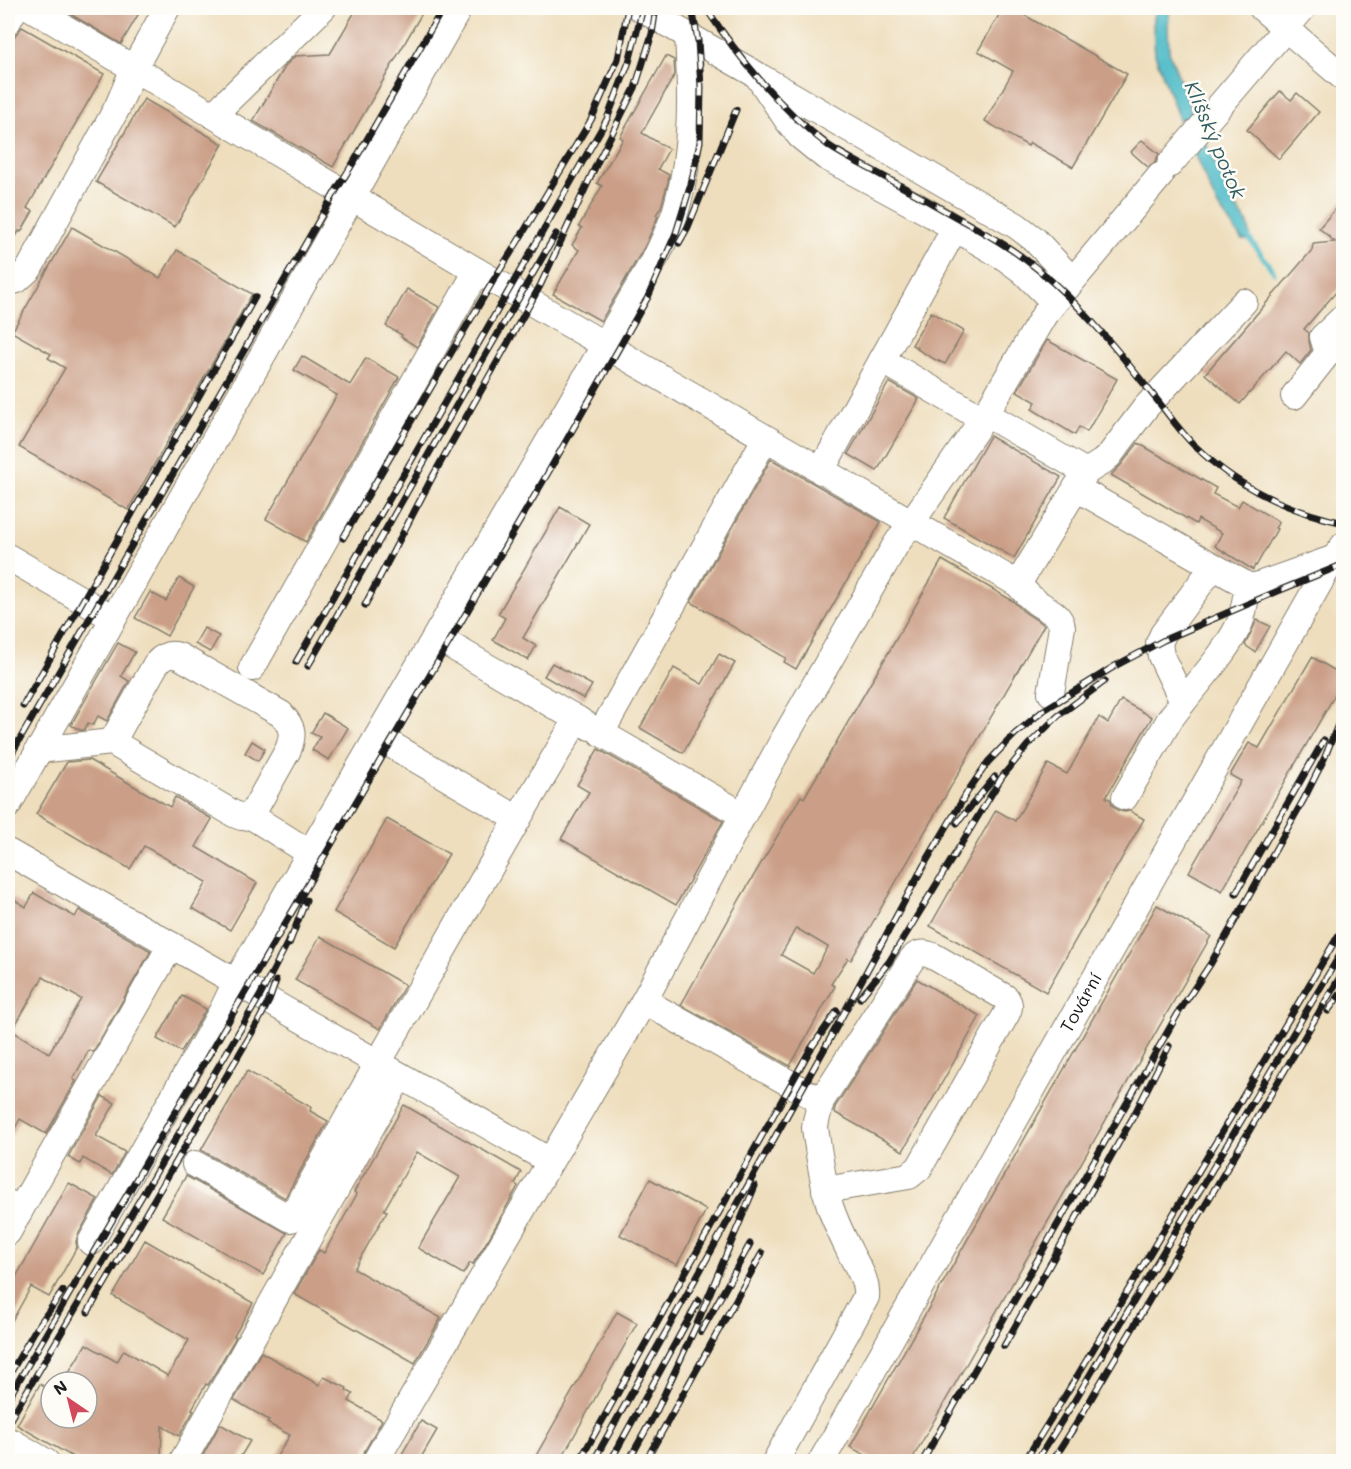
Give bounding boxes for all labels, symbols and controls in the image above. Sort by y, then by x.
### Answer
water label: Klíšský potok [1179,77,1253,203]
street label: Tovární [1054,968,1107,1037]
north arrow [39,1370,99,1430]
text: N [49,1375,71,1399]

